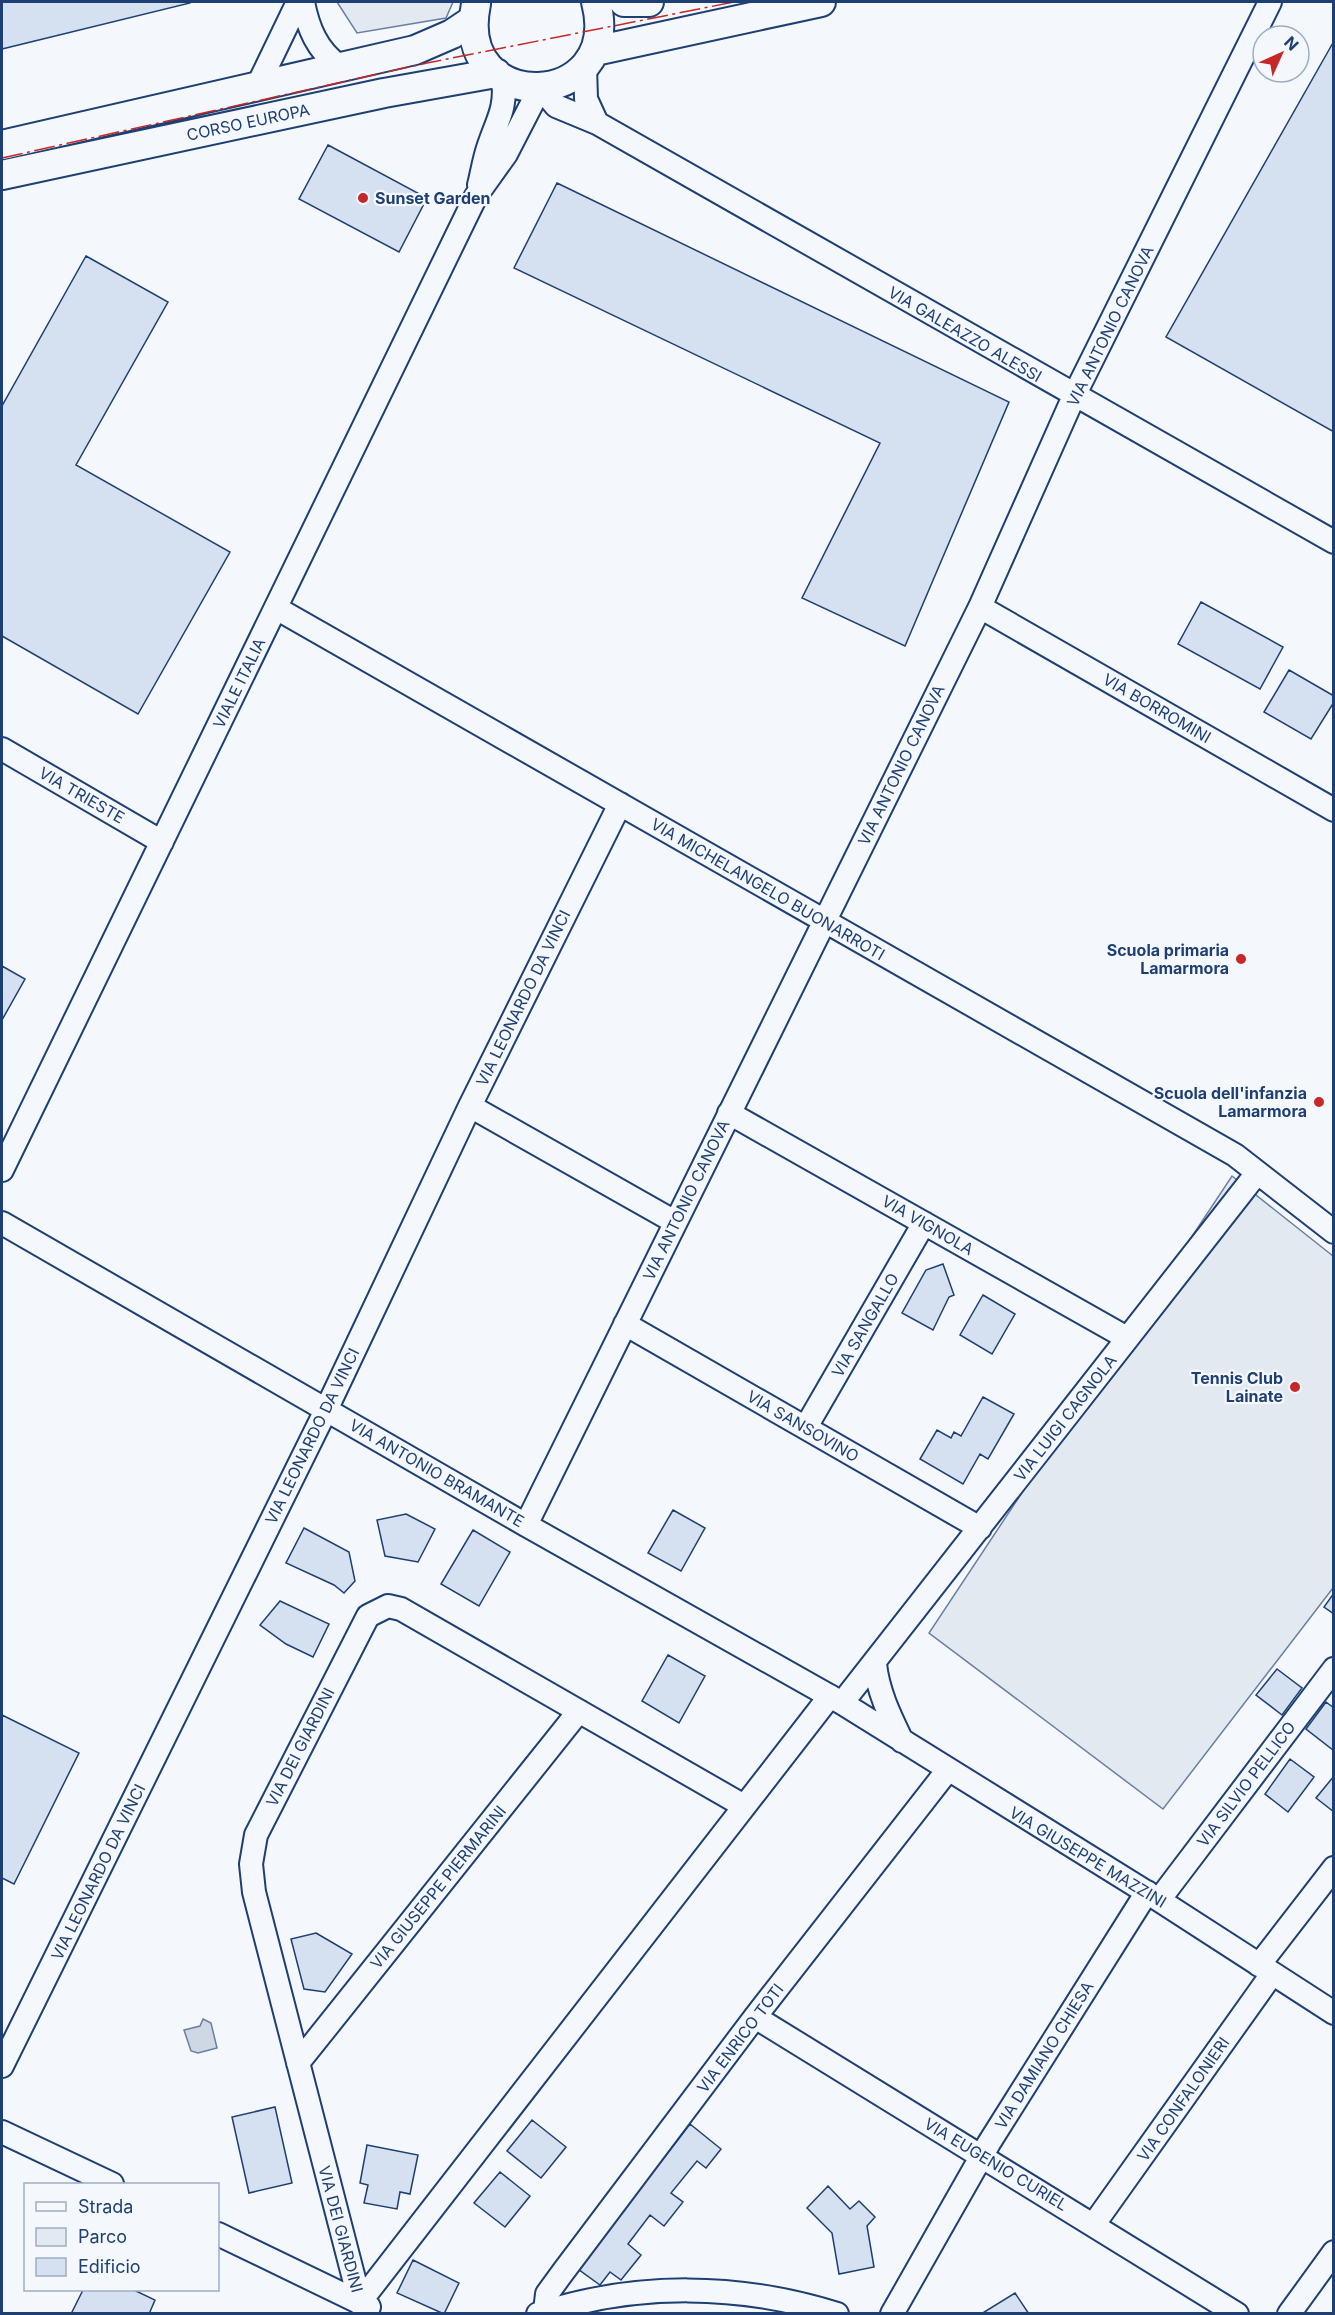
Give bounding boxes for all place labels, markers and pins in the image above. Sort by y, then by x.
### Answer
place label: Sunset Garden [375,188,491,208]
marker: Sunset Garden [356,191,370,205]
place label: Scuola primaria Lamarmora [1107,940,1229,978]
marker: Scuola primaria Lamarmora [1234,952,1248,966]
place label: Scuola dell'infanzia Lamarmora [1154,1083,1307,1121]
marker: Scuola dell'infanzia Lamarmora [1312,1095,1326,1109]
place label: Tennis Club Lainate [1191,1368,1283,1406]
marker: Tennis Club Lainate [1288,1380,1302,1394]

